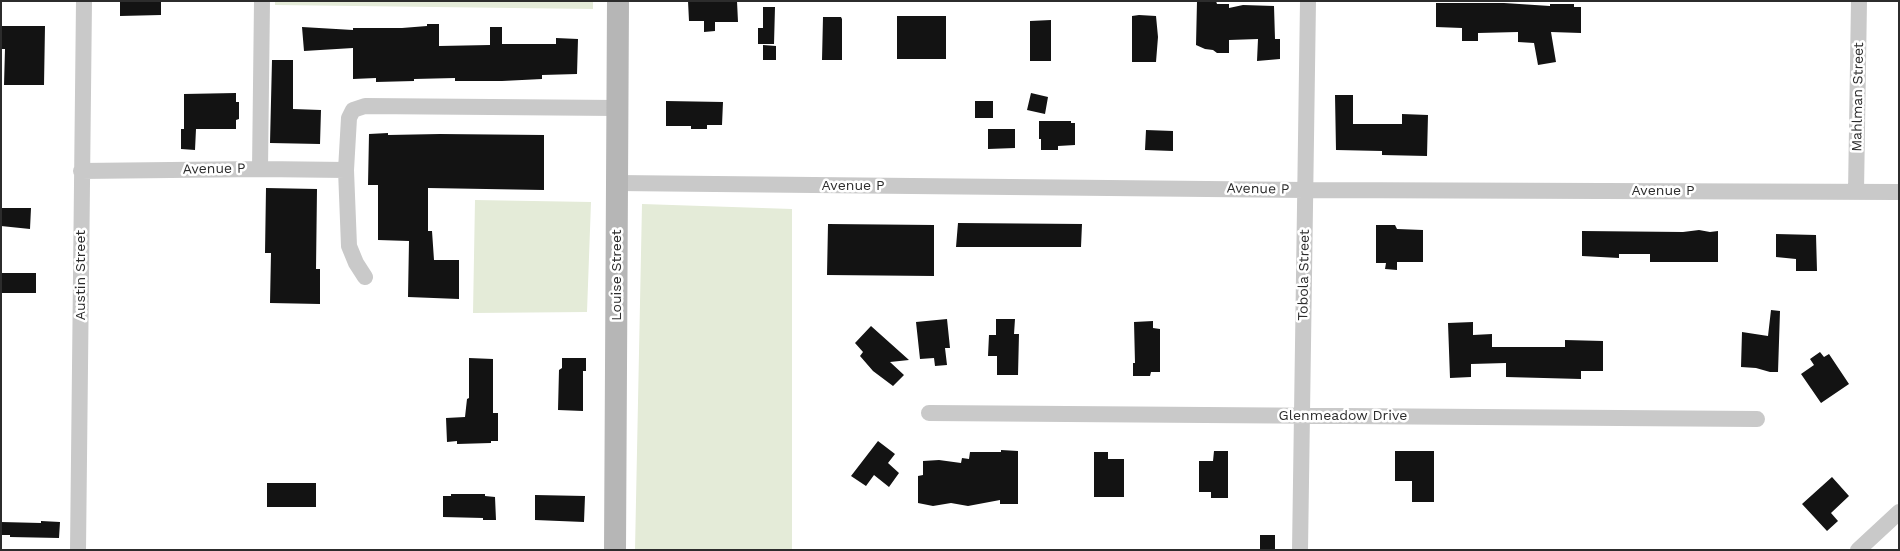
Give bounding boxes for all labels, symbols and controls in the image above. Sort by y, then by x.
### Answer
street label: Mahlman Street [1849,42,1867,152]
street label: Avenue P [182,160,246,178]
street label: Avenue P [822,178,884,194]
street label: Avenue P [1226,180,1290,198]
street label: Avenue P [1632,183,1694,199]
street label: Louise Street [609,229,625,321]
street label: Tobola Street [1295,229,1313,321]
street label: Austin Street [73,230,89,320]
street label: Glenmeadow Drive [1279,408,1407,424]

